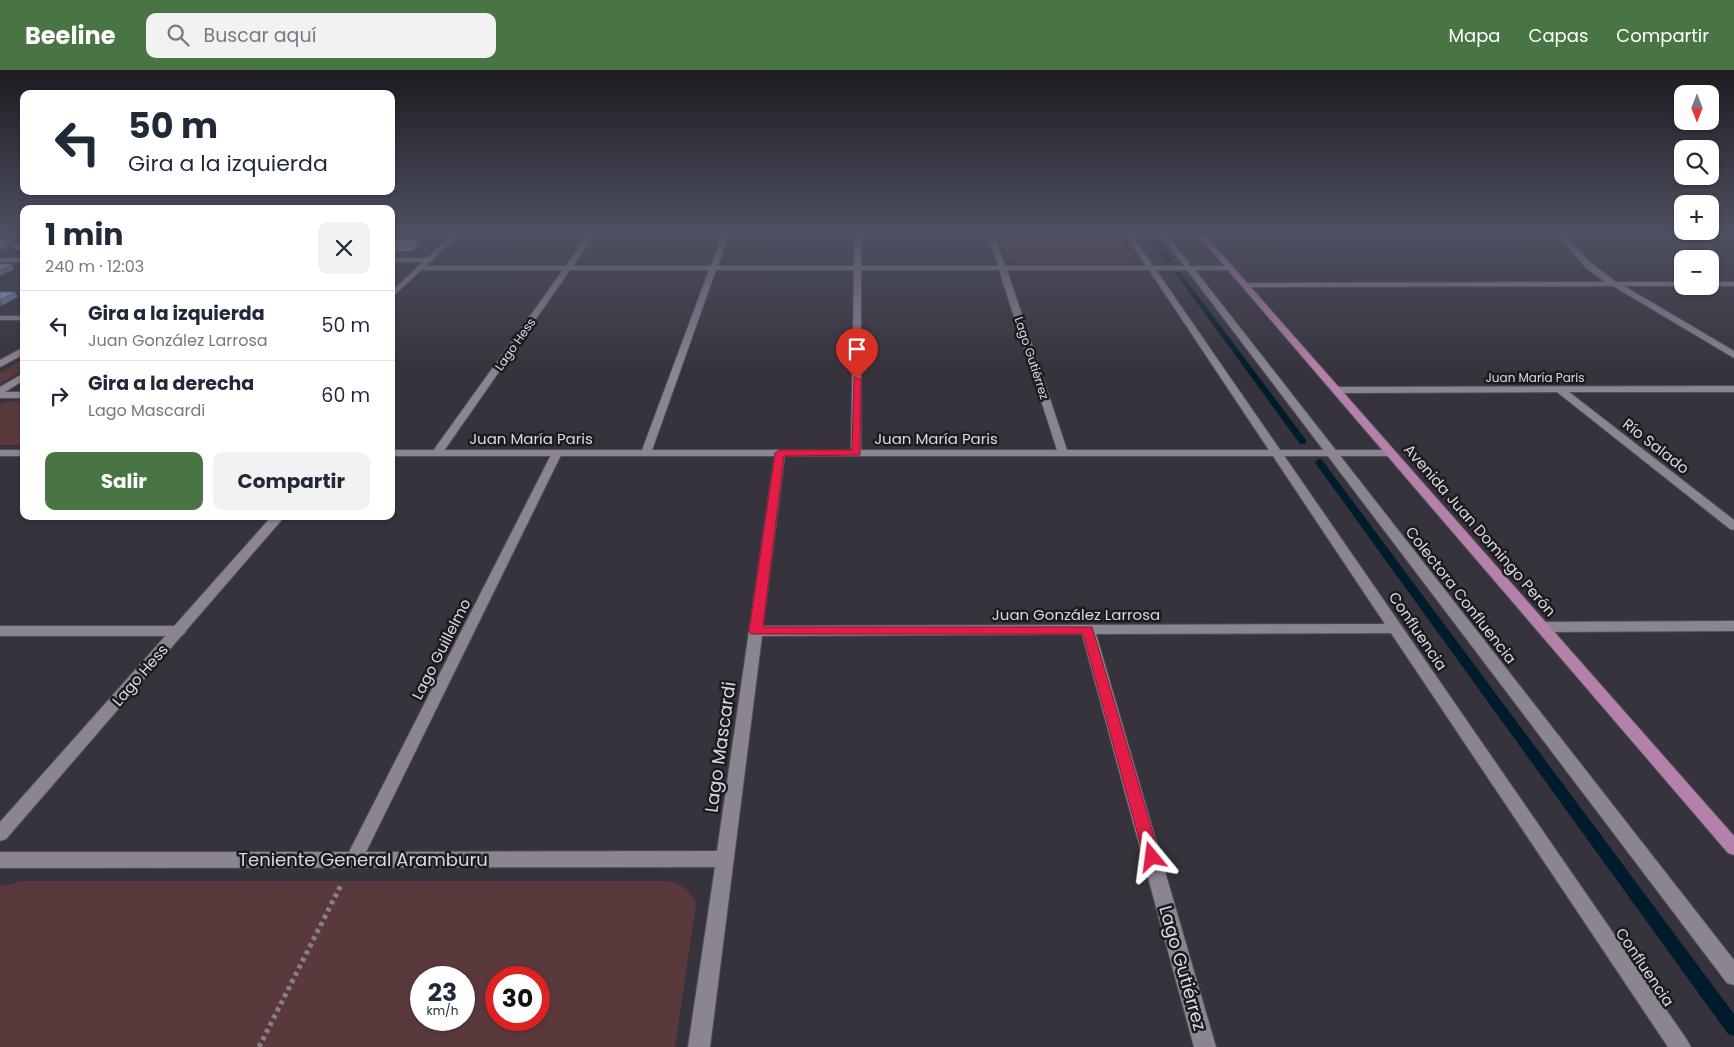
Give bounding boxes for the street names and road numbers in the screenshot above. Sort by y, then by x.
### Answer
street label: Lago Hess [491,314,539,374]
street label: Lago Gutiérrez [1011,315,1053,401]
street label: Juan María Paris [1486,369,1584,386]
street label: Río Salado [1618,413,1694,479]
street label: Juan María Paris [469,428,593,449]
street label: Juan María Paris [874,428,998,449]
street label: Avenida Juan Domingo Perón [1399,439,1561,621]
street label: Colectora Confluencia [1402,523,1520,667]
street label: Confluencia [1385,588,1451,674]
street label: Lago Guillelmo [407,595,475,703]
street label: Juan González Larrosa [992,604,1160,625]
street label: Lago Hess [107,639,173,710]
street label: Lago Mascardi [698,680,742,814]
street label: Teniente General Aramburu [238,847,488,872]
street label: Lago Gutiérrez [1153,903,1213,1033]
street label: Confluencia [1611,923,1679,1011]

